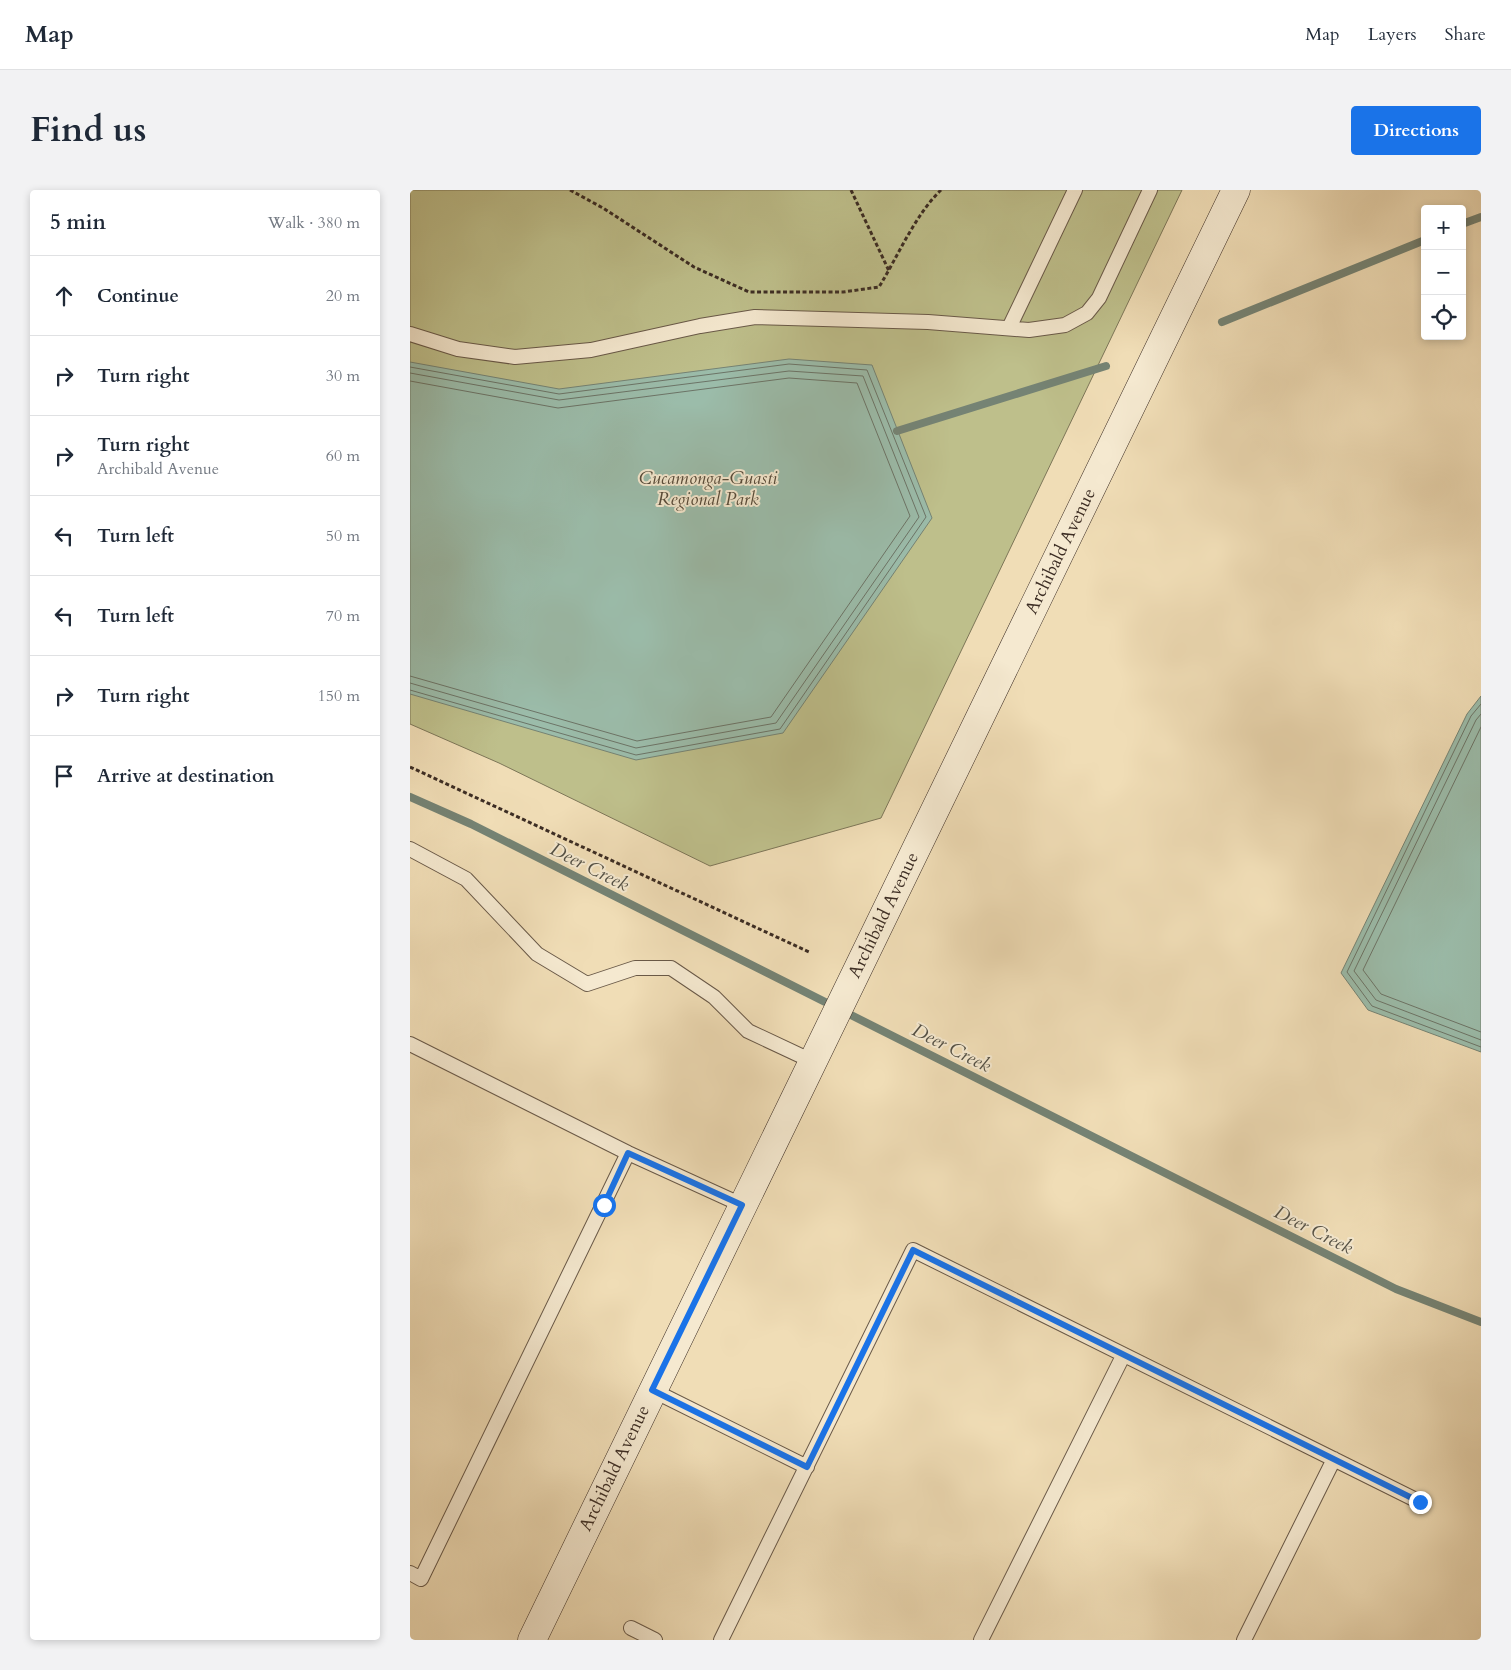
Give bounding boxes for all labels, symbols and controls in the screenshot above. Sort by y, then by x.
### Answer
text: Map [25,18,74,51]
text: Map [1305,22,1340,47]
text: Layers [1368,22,1417,47]
text: Share [1445,22,1486,47]
text: Find us [30,106,146,154]
button: Directions [1351,106,1481,155]
map controls [1421,205,1466,340]
button: + [1421,205,1466,250]
text: 5 min [50,208,106,237]
text: Walk · 380 m [268,212,360,234]
button: − [1421,250,1466,295]
icon: ahead [50,282,78,310]
text: Continue [97,283,179,309]
text: 20 m [326,285,360,307]
button: locate [1421,295,1466,340]
icon: right [50,362,78,390]
text: Turn right [97,363,189,389]
text: 30 m [326,365,360,387]
text: Turn right [97,432,189,458]
icon: right [50,442,78,470]
text: 60 m [326,445,360,467]
text: Archibald Avenue [97,458,219,480]
park label: Cucamonga-Guasti Regional Park [639,466,778,512]
street label: Archibald Avenue [1019,484,1102,618]
icon: left [50,522,78,550]
text: Turn left [97,523,174,549]
text: 50 m [326,525,360,547]
icon: left [50,602,78,630]
text: Turn left [97,603,174,629]
text: 70 m [326,605,360,627]
icon: right [50,682,78,710]
text: Turn right [97,683,189,709]
text: 150 m [318,685,360,707]
icon: arrive [50,762,78,790]
text: Arrive at destination [97,763,274,789]
water label: Deer Creek [546,836,634,898]
street label: Archibald Avenue [842,848,925,982]
water label: Deer Creek [908,1017,996,1079]
route start [593,1194,616,1217]
water label: Deer Creek [1270,1199,1358,1261]
street label: Archibald Avenue [573,1401,656,1535]
route end [1409,1491,1432,1514]

